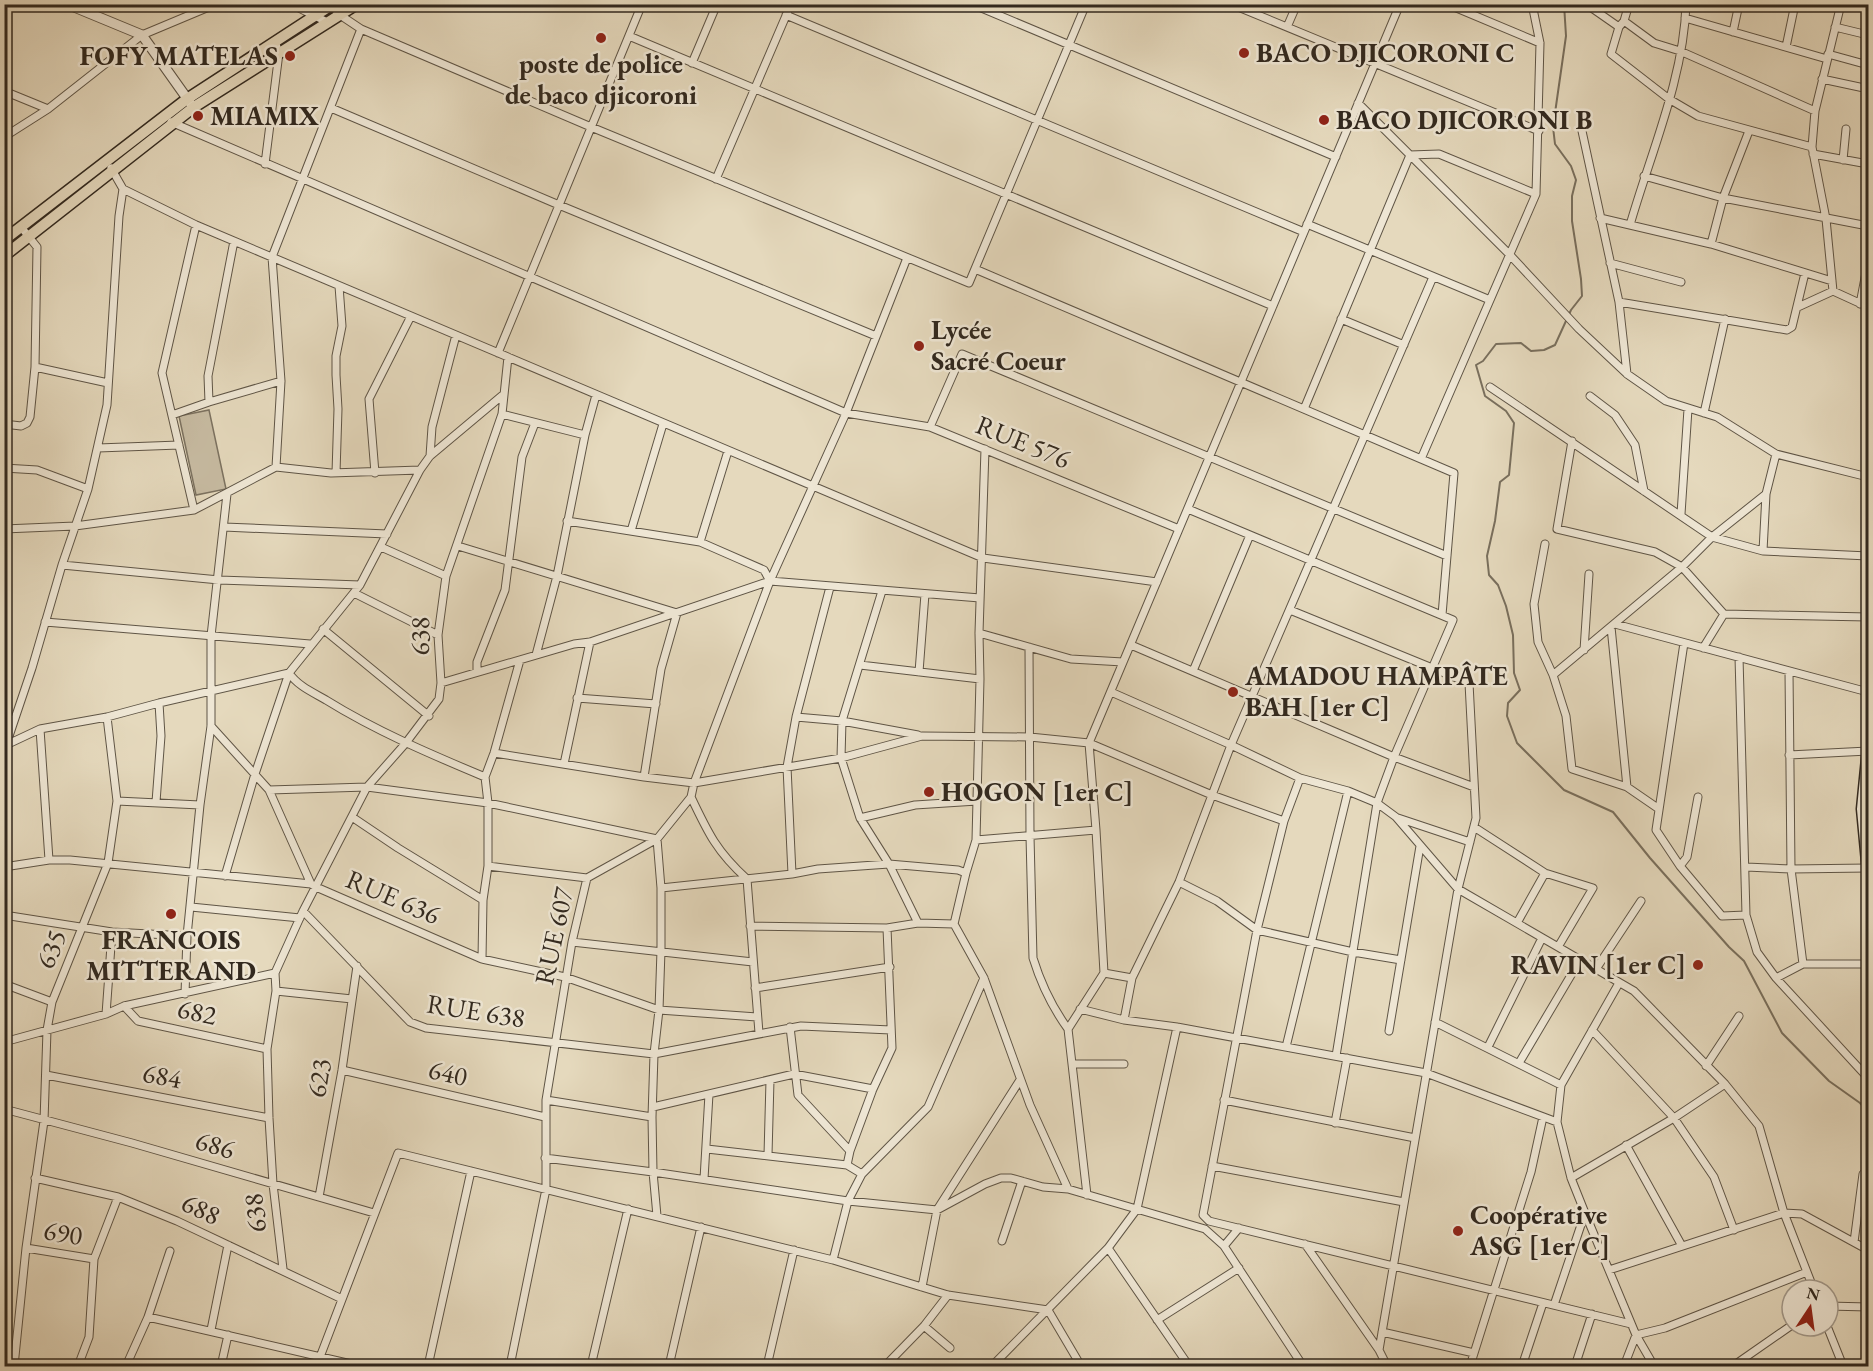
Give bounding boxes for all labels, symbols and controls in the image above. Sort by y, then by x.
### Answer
marker: poste de police de baco djicoroni [594,31,608,45]
place label: BACO DJICORONI C [1256,35,1515,70]
place label: FOFY MATELAS [79,38,278,73]
place label: poste de police de baco djicoroni [505,46,697,112]
marker: BACO DJICORONI C [1237,46,1251,60]
marker: FOFY MATELAS [283,49,297,63]
place label: MIAMIX [210,98,320,133]
place label: BACO DJICORONI B [1336,102,1593,137]
marker: MIAMIX [191,109,205,123]
marker: BACO DJICORONI B [1317,113,1331,127]
place label: Lycée Sacré Coeur [931,312,1067,378]
marker: Lycée Sacré Coeur [912,339,926,353]
street label: RUE 576 [971,407,1076,476]
street label: 638 [402,616,437,656]
place label: AMADOU HAMPÂTE BAH [1er C] [1244,658,1508,724]
marker: AMADOU HAMPÂTE BAH [1er C] [1226,685,1240,699]
place label: HOGON [1er C] [941,774,1133,809]
marker: HOGON [1er C] [922,785,936,799]
street label: RUE 636 [341,861,445,932]
street label: RUE 607 [526,883,581,988]
marker: FRANCOIS MITTERAND [164,907,178,921]
place label: FRANCOIS MITTERAND [86,922,256,988]
street label: 635 [27,924,74,973]
place label: RAVIN [1er C] [1511,947,1686,982]
marker: RAVIN [1er C] [1691,958,1705,972]
street label: RUE 638 [425,986,528,1036]
street label: 682 [174,990,220,1033]
street label: 640 [425,1051,471,1094]
street label: 684 [140,1055,186,1097]
street label: 623 [298,1056,339,1100]
street label: 686 [192,1122,239,1167]
street label: 688 [176,1184,226,1233]
street label: 638 [235,1192,274,1234]
place label: Coopérative ASG [1er C] [1469,1197,1610,1263]
street label: 690 [41,1212,85,1253]
marker: Coopérative ASG [1er C] [1451,1224,1465,1238]
north arrow [1780,1278,1840,1338]
text: N [1805,1282,1822,1306]

